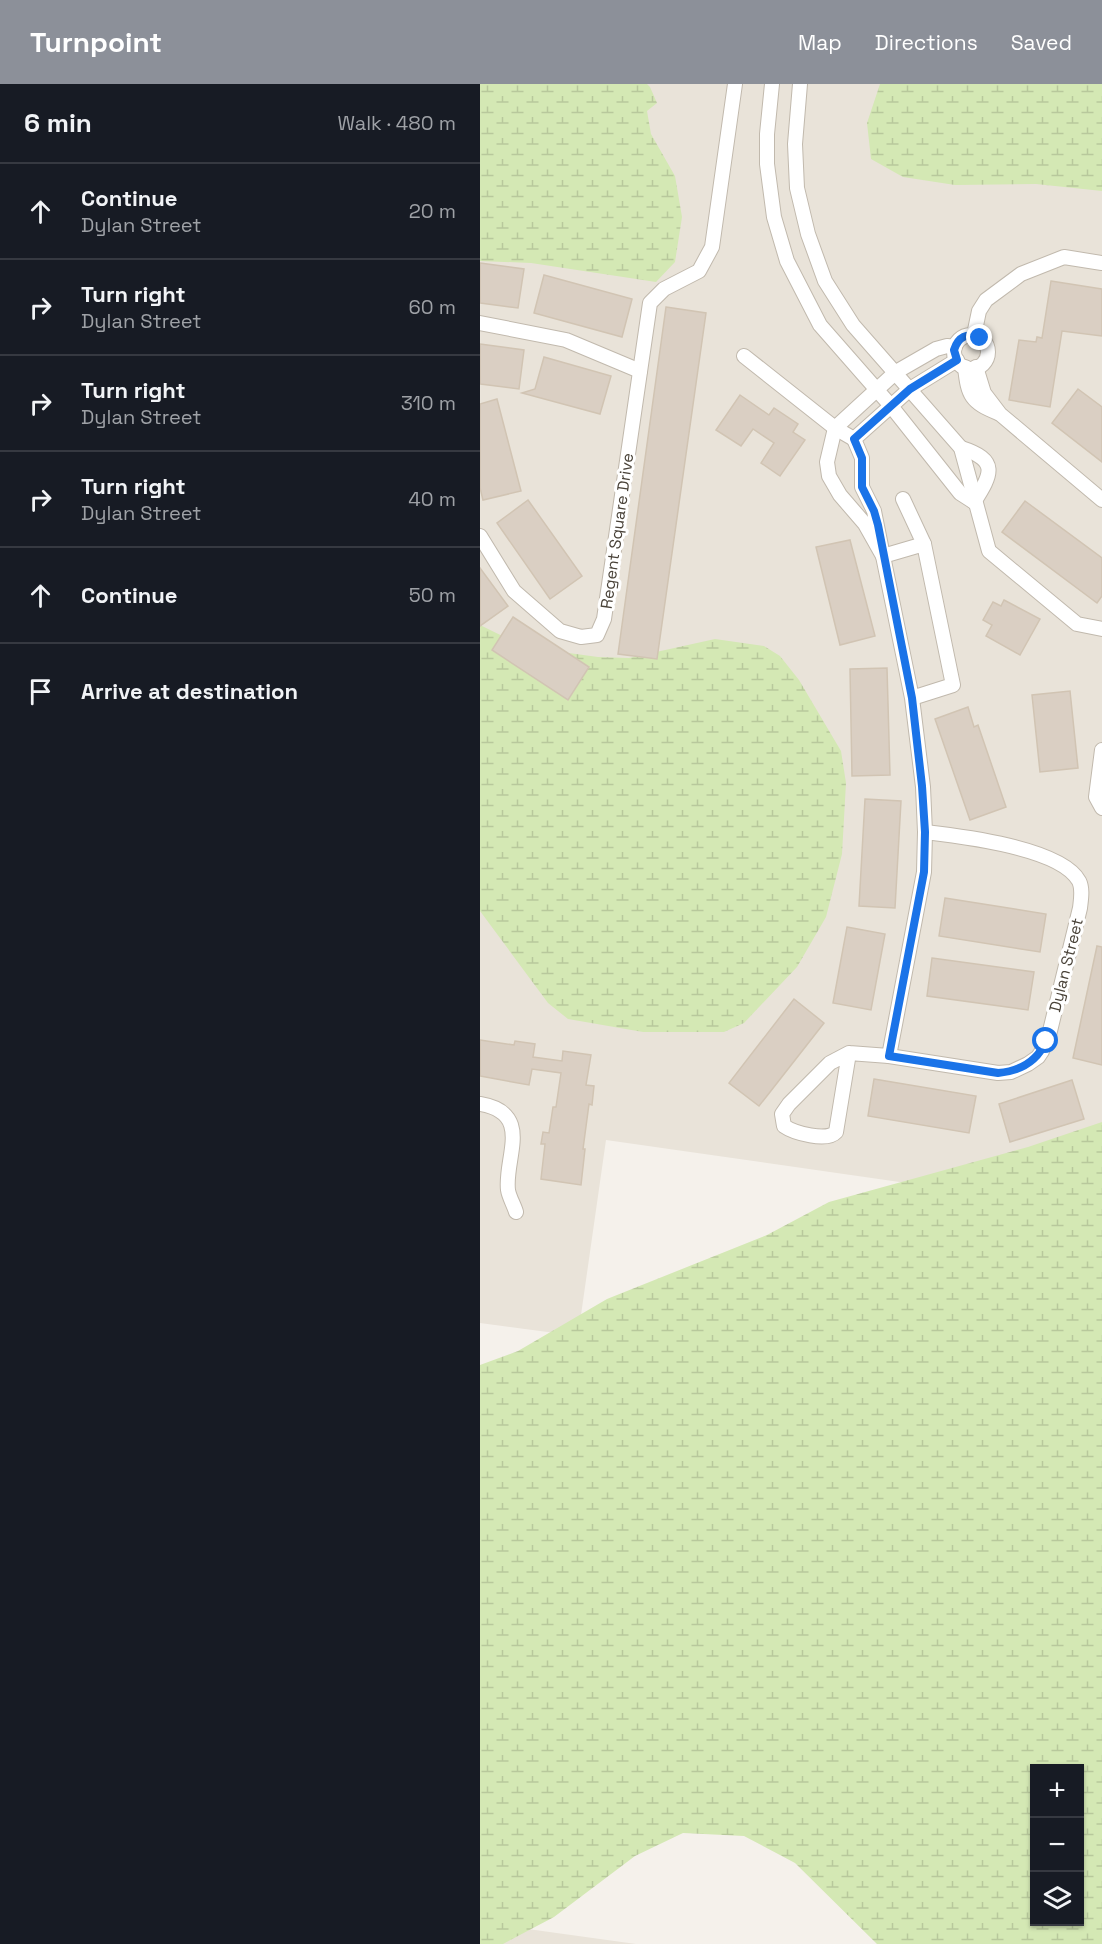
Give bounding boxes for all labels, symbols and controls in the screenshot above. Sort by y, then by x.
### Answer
text: Turnpoint [30,24,162,60]
text: Map [798,29,842,56]
text: Directions [875,29,978,56]
text: Saved [1011,29,1072,56]
text: 6 min [24,106,92,140]
text: Walk · 480 m [337,110,456,136]
text: Continue [81,184,177,212]
icon: ahead [24,195,57,228]
text: 20 m [409,198,456,224]
text: Dylan Street [81,212,201,238]
text: Turn right [81,280,186,308]
icon: right [24,291,57,324]
text: 60 m [409,294,456,320]
text: Dylan Street [81,308,201,334]
route end [966,324,992,350]
text: Turn right [81,376,186,404]
icon: right [24,387,57,420]
text: 310 m [401,390,456,416]
text: Dylan Street [81,404,201,430]
street label: Regent Square Drive [596,452,638,610]
text: Turn right [81,472,186,500]
icon: right [24,483,57,516]
text: 40 m [408,486,456,512]
text: Dylan Street [81,500,201,526]
icon: ahead [24,579,57,612]
text: Continue [81,581,177,609]
text: 50 m [409,582,456,608]
icon: arrive [24,675,57,708]
text: Arrive at destination [81,677,298,705]
street label: Dylan Street [1044,916,1088,1014]
route start [1032,1027,1058,1053]
map controls [1030,1764,1084,1926]
button: + [1030,1764,1084,1818]
button: − [1030,1818,1084,1872]
button: layers [1030,1872,1084,1926]

